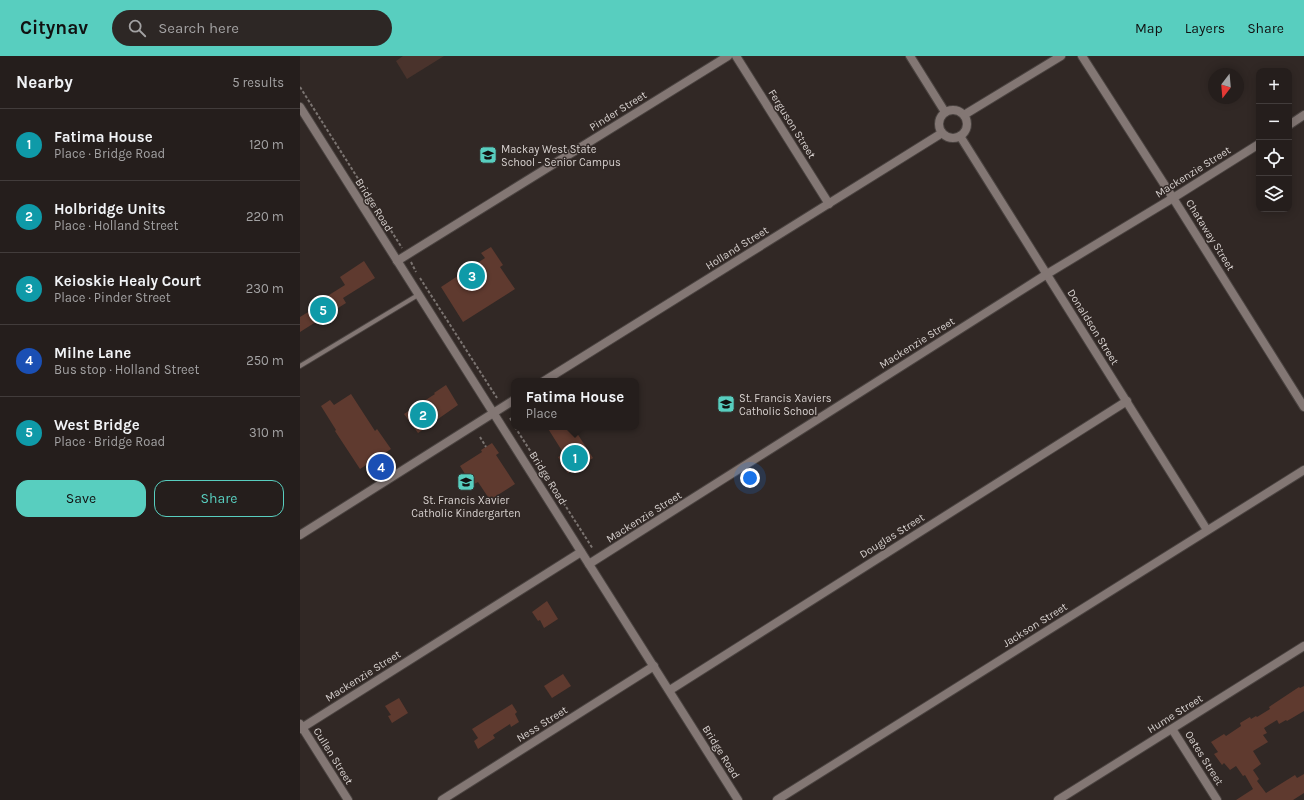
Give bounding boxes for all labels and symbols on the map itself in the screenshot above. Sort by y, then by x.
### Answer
north arrow [1208,68,1244,104]
street label: Ferguson Street [766,87,818,161]
street label: Pinder Street [587,88,649,134]
place label: Mackay West State School - Senior Campus [501,143,621,169]
street label: Mackenzie Street [1153,144,1233,200]
school or university icon: Mackay West State School - Senior Campus [478,145,498,165]
street label: Bridge Road [352,176,396,234]
street label: Chataway Street [1183,197,1237,273]
street label: Holland Street [703,224,771,272]
pin: 3 [459,261,485,291]
street label: Donaldson Street [1064,287,1122,367]
pin: 5 [310,295,336,325]
street label: Mackenzie Street [877,315,957,371]
place label: St. Francis Xaviers Catholic School [739,392,832,418]
school or university icon: St. Francis Xaviers Catholic School [716,394,736,414]
pin: 2 [410,400,436,430]
pin: 1 [562,443,588,473]
street label: Bridge Road [526,449,570,507]
pin: 4 [368,452,394,482]
your location [740,468,760,488]
school or university icon: St. Francis Xavier Catholic Kindergarten [456,472,476,492]
street label: Mackenzie Street [604,489,684,545]
place label: St. Francis Xavier Catholic Kindergarten [411,494,521,520]
street label: Douglas Street [857,511,927,561]
street label: Jackson Street [1000,600,1070,650]
street label: Mackenzie Street [323,648,403,704]
street label: Hume Street [1145,692,1205,736]
street label: Ness Street [514,703,570,745]
street label: Bridge Road [699,723,743,781]
street label: Cullen Street [310,725,356,787]
street label: Oates Street [1182,728,1226,788]

